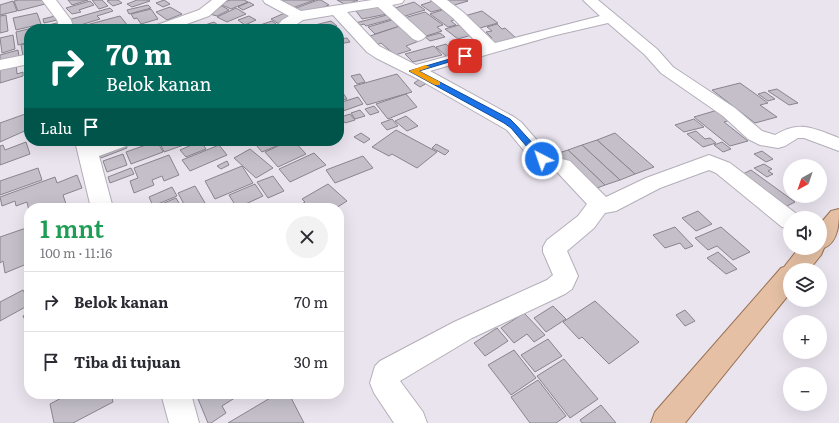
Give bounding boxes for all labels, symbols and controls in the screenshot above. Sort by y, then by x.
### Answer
text: 70 m [106,32,172,74]
pin [448,39,482,73]
icon: right [40,40,92,92]
icon: arrive [454,45,476,67]
text: Belok kanan [106,70,211,97]
text: Lalu [40,116,72,139]
icon: arrive [80,116,102,138]
position arrow [521,138,563,180]
north arrow [783,159,827,203]
map controls [783,159,827,411]
text: 1 mnt [40,210,104,245]
button: sound [783,211,827,255]
button: close [286,216,328,258]
text: 100 m · 11:16 [40,243,112,262]
button: layers [783,263,827,307]
text: Belok kanan [74,290,168,313]
text: 70 m [294,290,328,313]
icon: right [40,291,62,313]
button: + [783,315,827,359]
text: Tiba di tujuan [74,350,181,373]
text: 30 m [294,350,328,373]
icon: arrive [40,351,62,373]
button: − [783,367,827,411]

